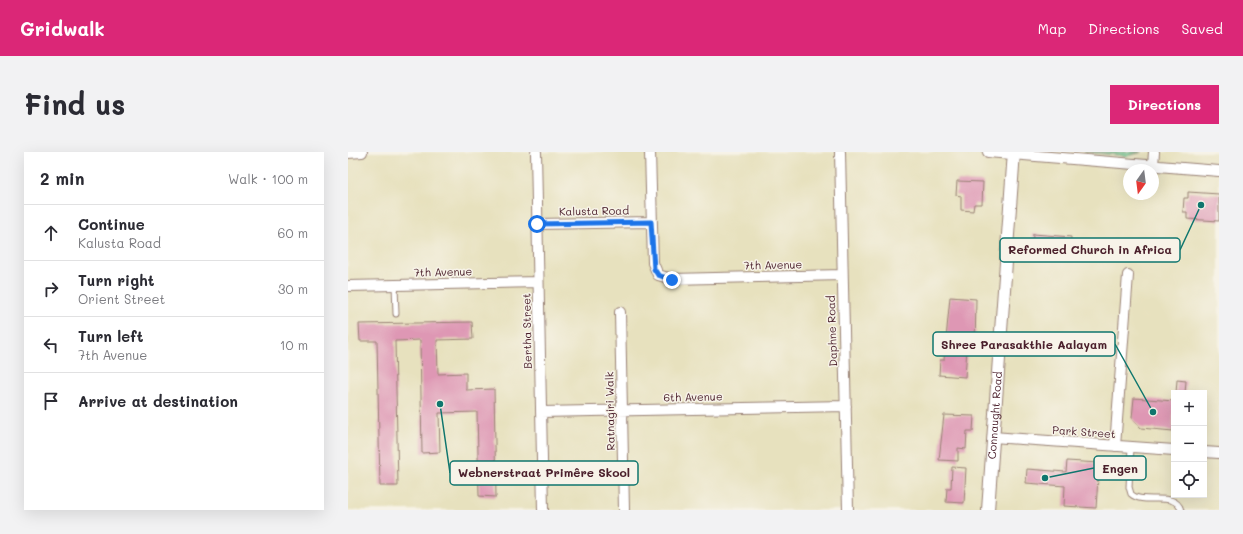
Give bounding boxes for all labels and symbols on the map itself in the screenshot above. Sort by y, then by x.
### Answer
north arrow [1123,164,1159,200]
street label: Kalusta Road [559,202,629,219]
route start [528,215,546,233]
callout: Reformed Church in Africa [1000,238,1180,262]
text: Reformed Church in Africa [1008,241,1172,257]
street label: 7th Avenue [743,256,803,273]
street label: 7th Avenue [413,263,473,280]
route end [663,271,681,289]
street label: Bertha Street [518,293,535,369]
street label: Daphne Road [823,295,840,367]
callout: Shree Parasakthie Aalayam [933,332,1115,356]
text: Shree Parasakthie Aalayam [941,336,1107,352]
street label: Ratnagiri Walk [601,371,618,451]
street label: Connaught Road [984,371,1005,460]
street label: 6th Avenue [663,388,723,405]
street label: Park Street [1052,422,1116,441]
callout: Engen [1094,456,1146,480]
text: Engen [1102,460,1138,476]
callout: Webnerstraat Primêre Skool [450,461,638,485]
text: Webnerstraat Primêre Skool [458,464,630,480]

